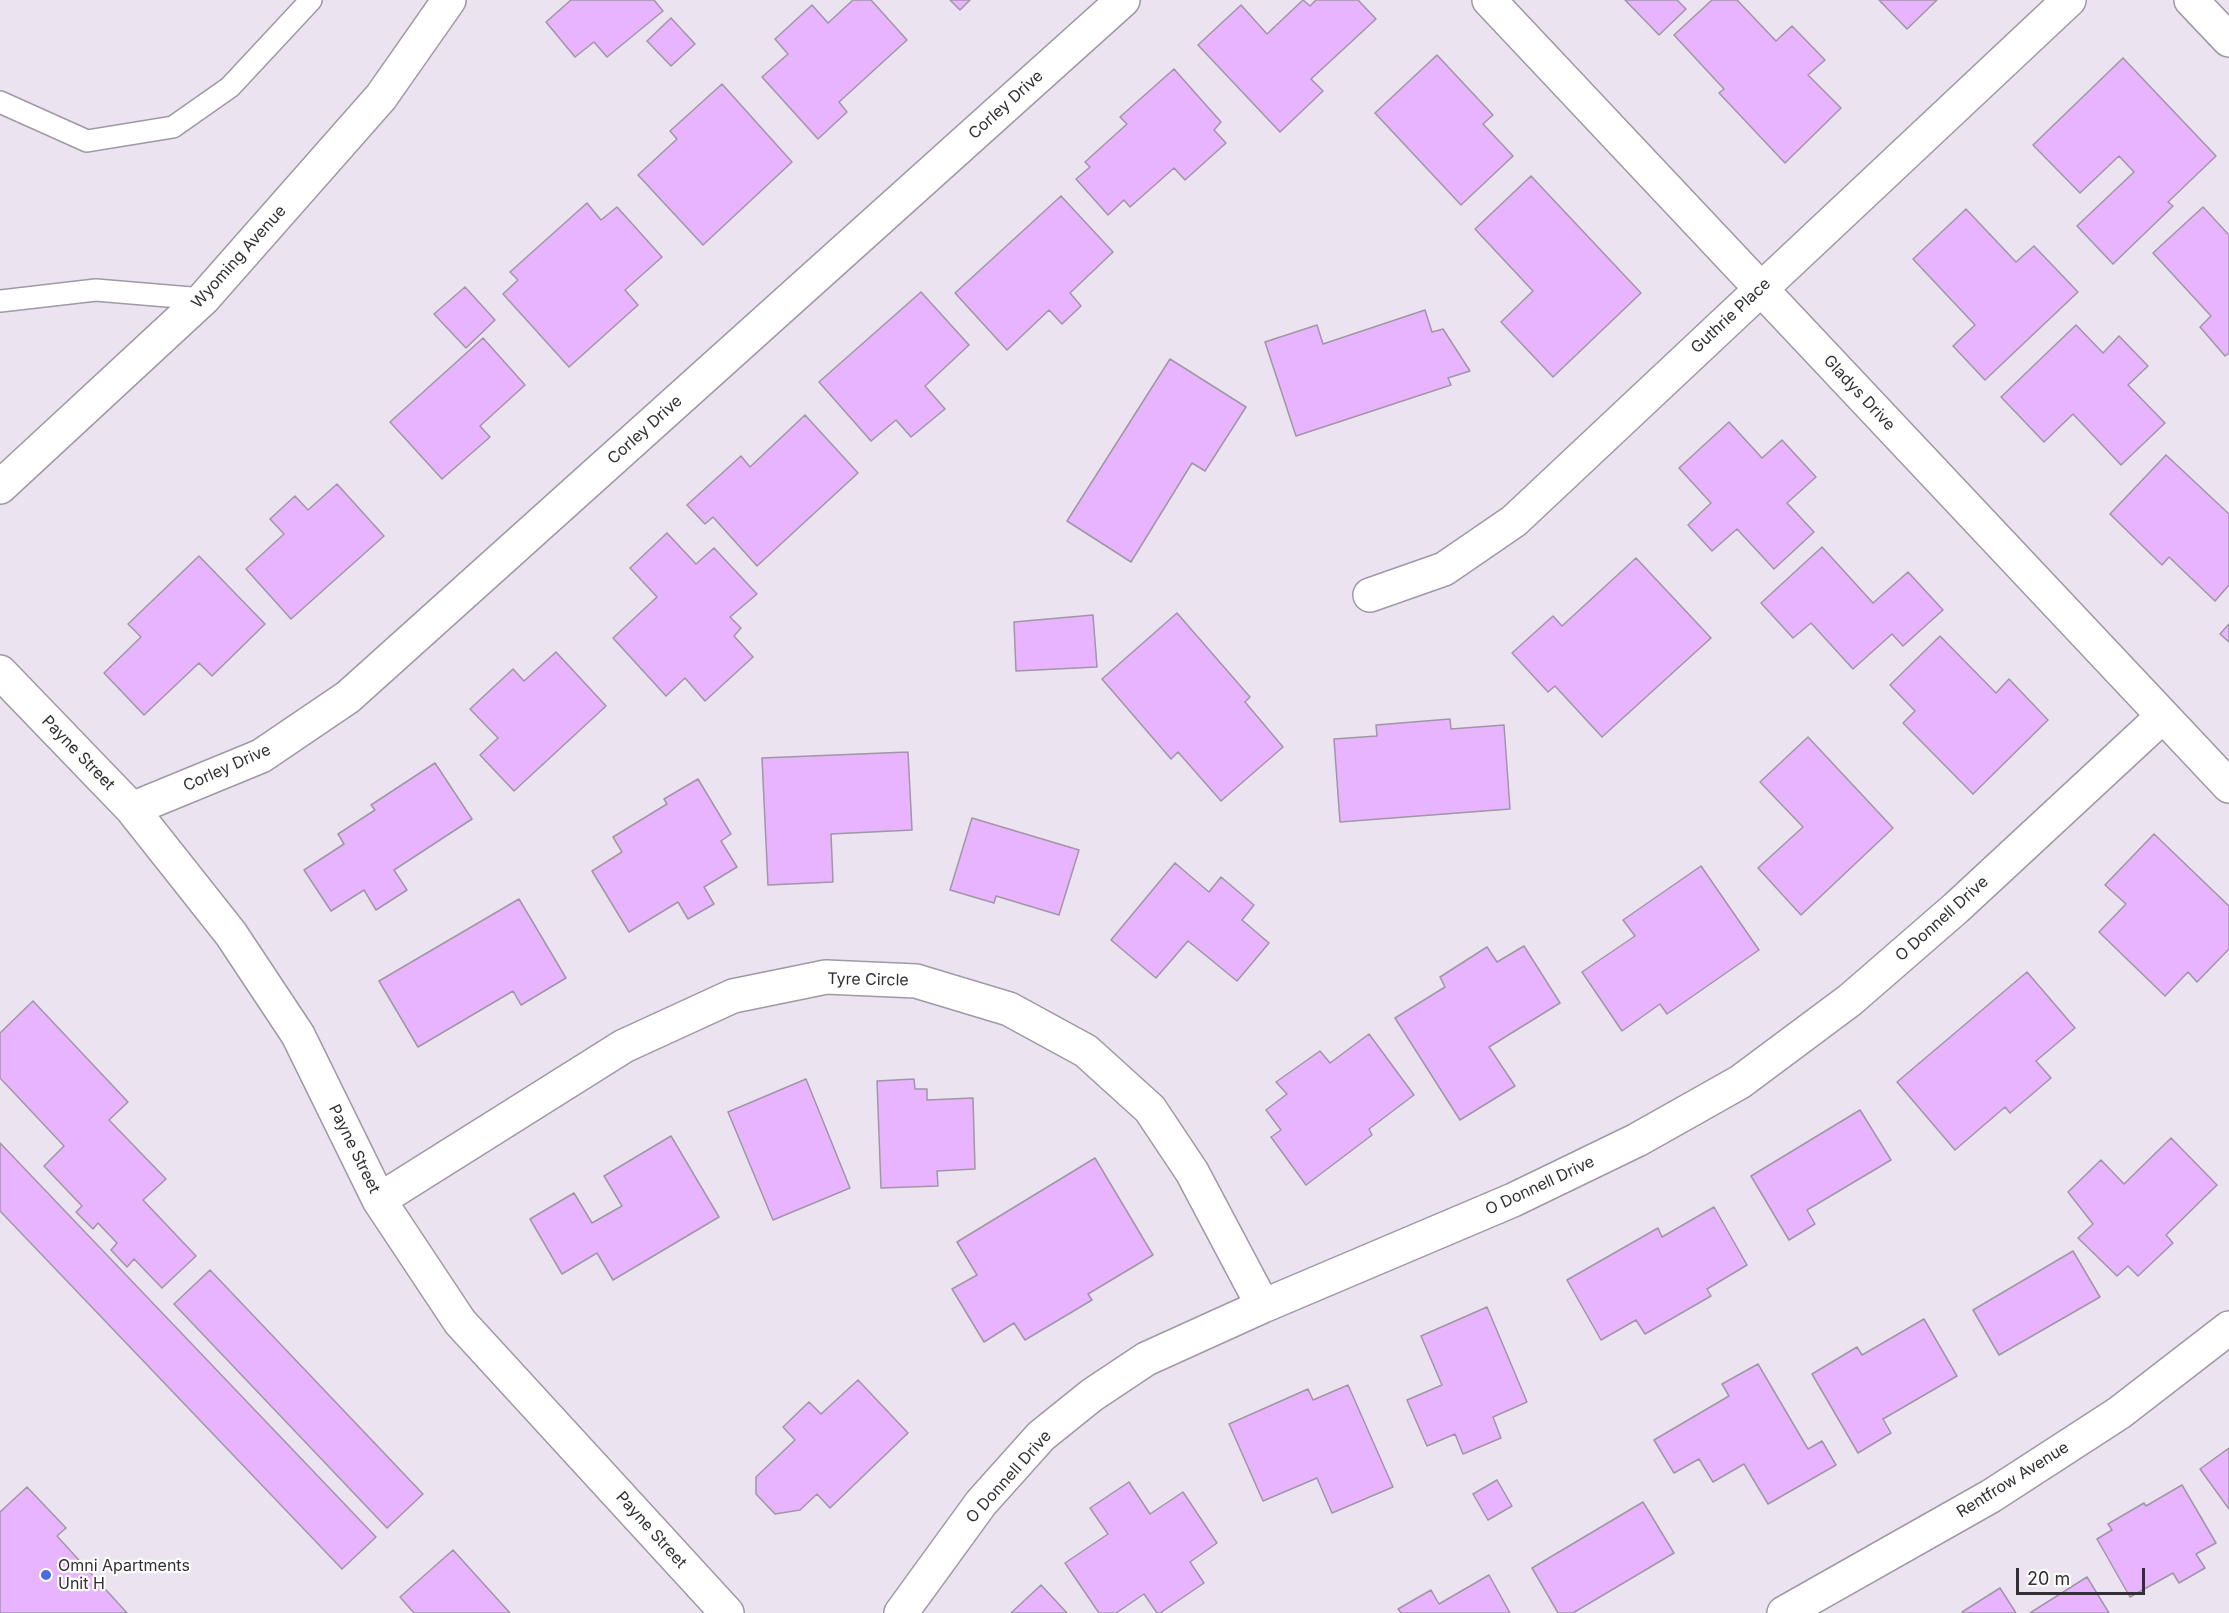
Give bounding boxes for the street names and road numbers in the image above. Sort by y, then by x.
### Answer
street label: Corley Drive [965,67,1047,143]
street label: Wyoming Avenue [188,202,290,312]
street label: Guthrie Place [1687,274,1775,358]
street label: Gladys Drive [1819,351,1899,435]
street label: Corley Drive [604,392,686,468]
street label: Payne Street [38,712,118,794]
street label: Corley Drive [180,740,274,796]
street label: O Donnell Drive [1892,872,1992,966]
street label: Tyre Circle [827,970,909,990]
street label: Payne Street [324,1101,384,1197]
street label: O Donnell Drive [1482,1152,1598,1220]
street label: O Donnell Drive [962,1427,1056,1527]
street label: Rentfrow Avenue [1953,1438,2073,1522]
street label: Payne Street [612,1488,690,1572]

